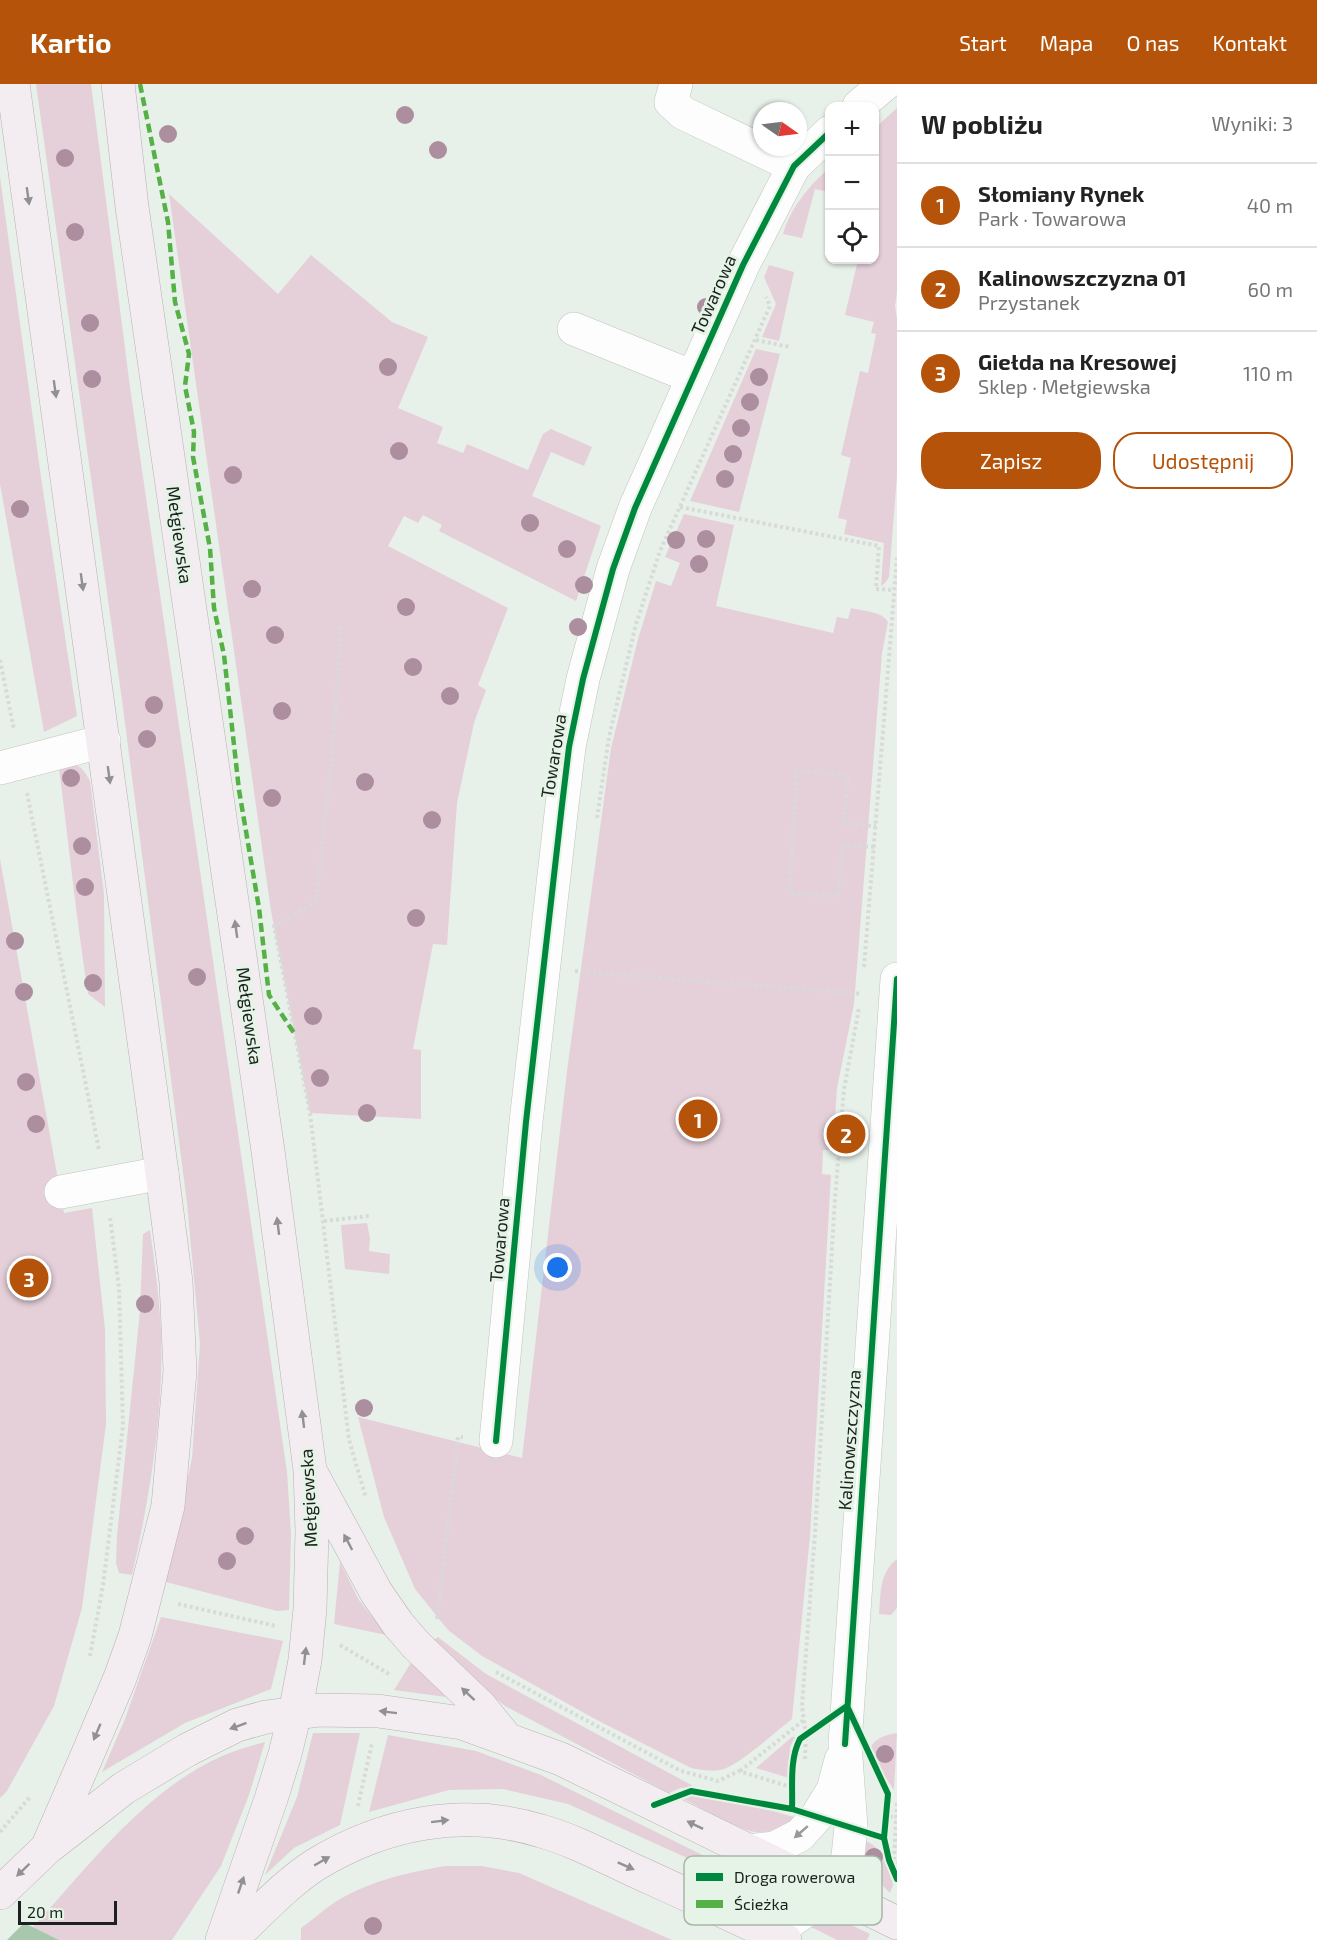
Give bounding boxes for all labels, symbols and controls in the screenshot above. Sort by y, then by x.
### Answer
text: Kartio [30,25,111,59]
text: Start [959,30,1007,55]
text: Mapa [1040,30,1093,55]
text: O nas [1126,30,1180,55]
text: Kontakt [1213,30,1287,55]
north arrow [753,102,807,156]
map controls [825,102,879,264]
button: + [825,102,879,156]
text: W pobliżu [921,108,1043,139]
text: Wyniki: 3 [1211,111,1293,135]
button: − [825,156,879,210]
text: Słomiany Rynek [978,180,1144,206]
one-way arrow [24,187,33,206]
text: 1 [936,193,945,217]
text: 40 m [1247,193,1293,217]
text: Park · Towarowa [978,206,1126,230]
button: locate [825,210,879,264]
street label: Towarowa [686,251,740,338]
text: Kalinowszczyzna 01 [978,264,1186,290]
text: 2 [935,277,946,301]
text: 60 m [1248,277,1293,301]
text: Przystanek [978,290,1080,314]
text: Giełda na Kresowej [978,348,1177,374]
text: 3 [935,361,946,385]
text: 110 m [1243,361,1293,385]
text: Sklep · Mełgiewska [978,374,1151,398]
one-way arrow [51,380,60,399]
button: Zapisz [921,432,1101,489]
button: Udostępnij [1113,432,1293,489]
street label: Mełgiewska [162,485,198,585]
one-way arrow [77,573,87,592]
street label: Towarowa [535,712,571,800]
one-way arrow [104,766,113,785]
one-way arrow [232,919,241,938]
street label: Mełgiewska [232,966,268,1066]
pin: 1 [678,1096,718,1142]
pin: 2 [826,1112,866,1156]
street label: Towarowa [484,1197,514,1283]
one-way arrow [274,1216,283,1235]
your location [543,1253,572,1282]
pin: 3 [9,1256,48,1300]
street label: Kalinowszczyzna [833,1369,865,1511]
one-way arrow [299,1410,308,1429]
street label: Mełgiewska [294,1448,322,1548]
one-way arrow [343,1533,353,1550]
one-way arrow [300,1646,309,1665]
one-way arrow [460,1687,475,1701]
one-way arrow [379,1708,398,1717]
one-way arrow [229,1721,247,1731]
one-way arrow [92,1723,102,1741]
one-way arrow [430,1816,449,1825]
one-way arrow [686,1821,704,1831]
one-way arrow [794,1825,809,1838]
one-way arrow [314,1856,331,1866]
legend [684,1856,882,1925]
one-way arrow [617,1862,635,1872]
one-way arrow [16,1863,31,1877]
text: Droga rowerowa [734,1867,855,1886]
one-way arrow [237,1876,247,1894]
text: Ścieżka [734,1894,788,1913]
scale bar [18,1898,117,1926]
text: 20 m [27,1902,63,1921]

